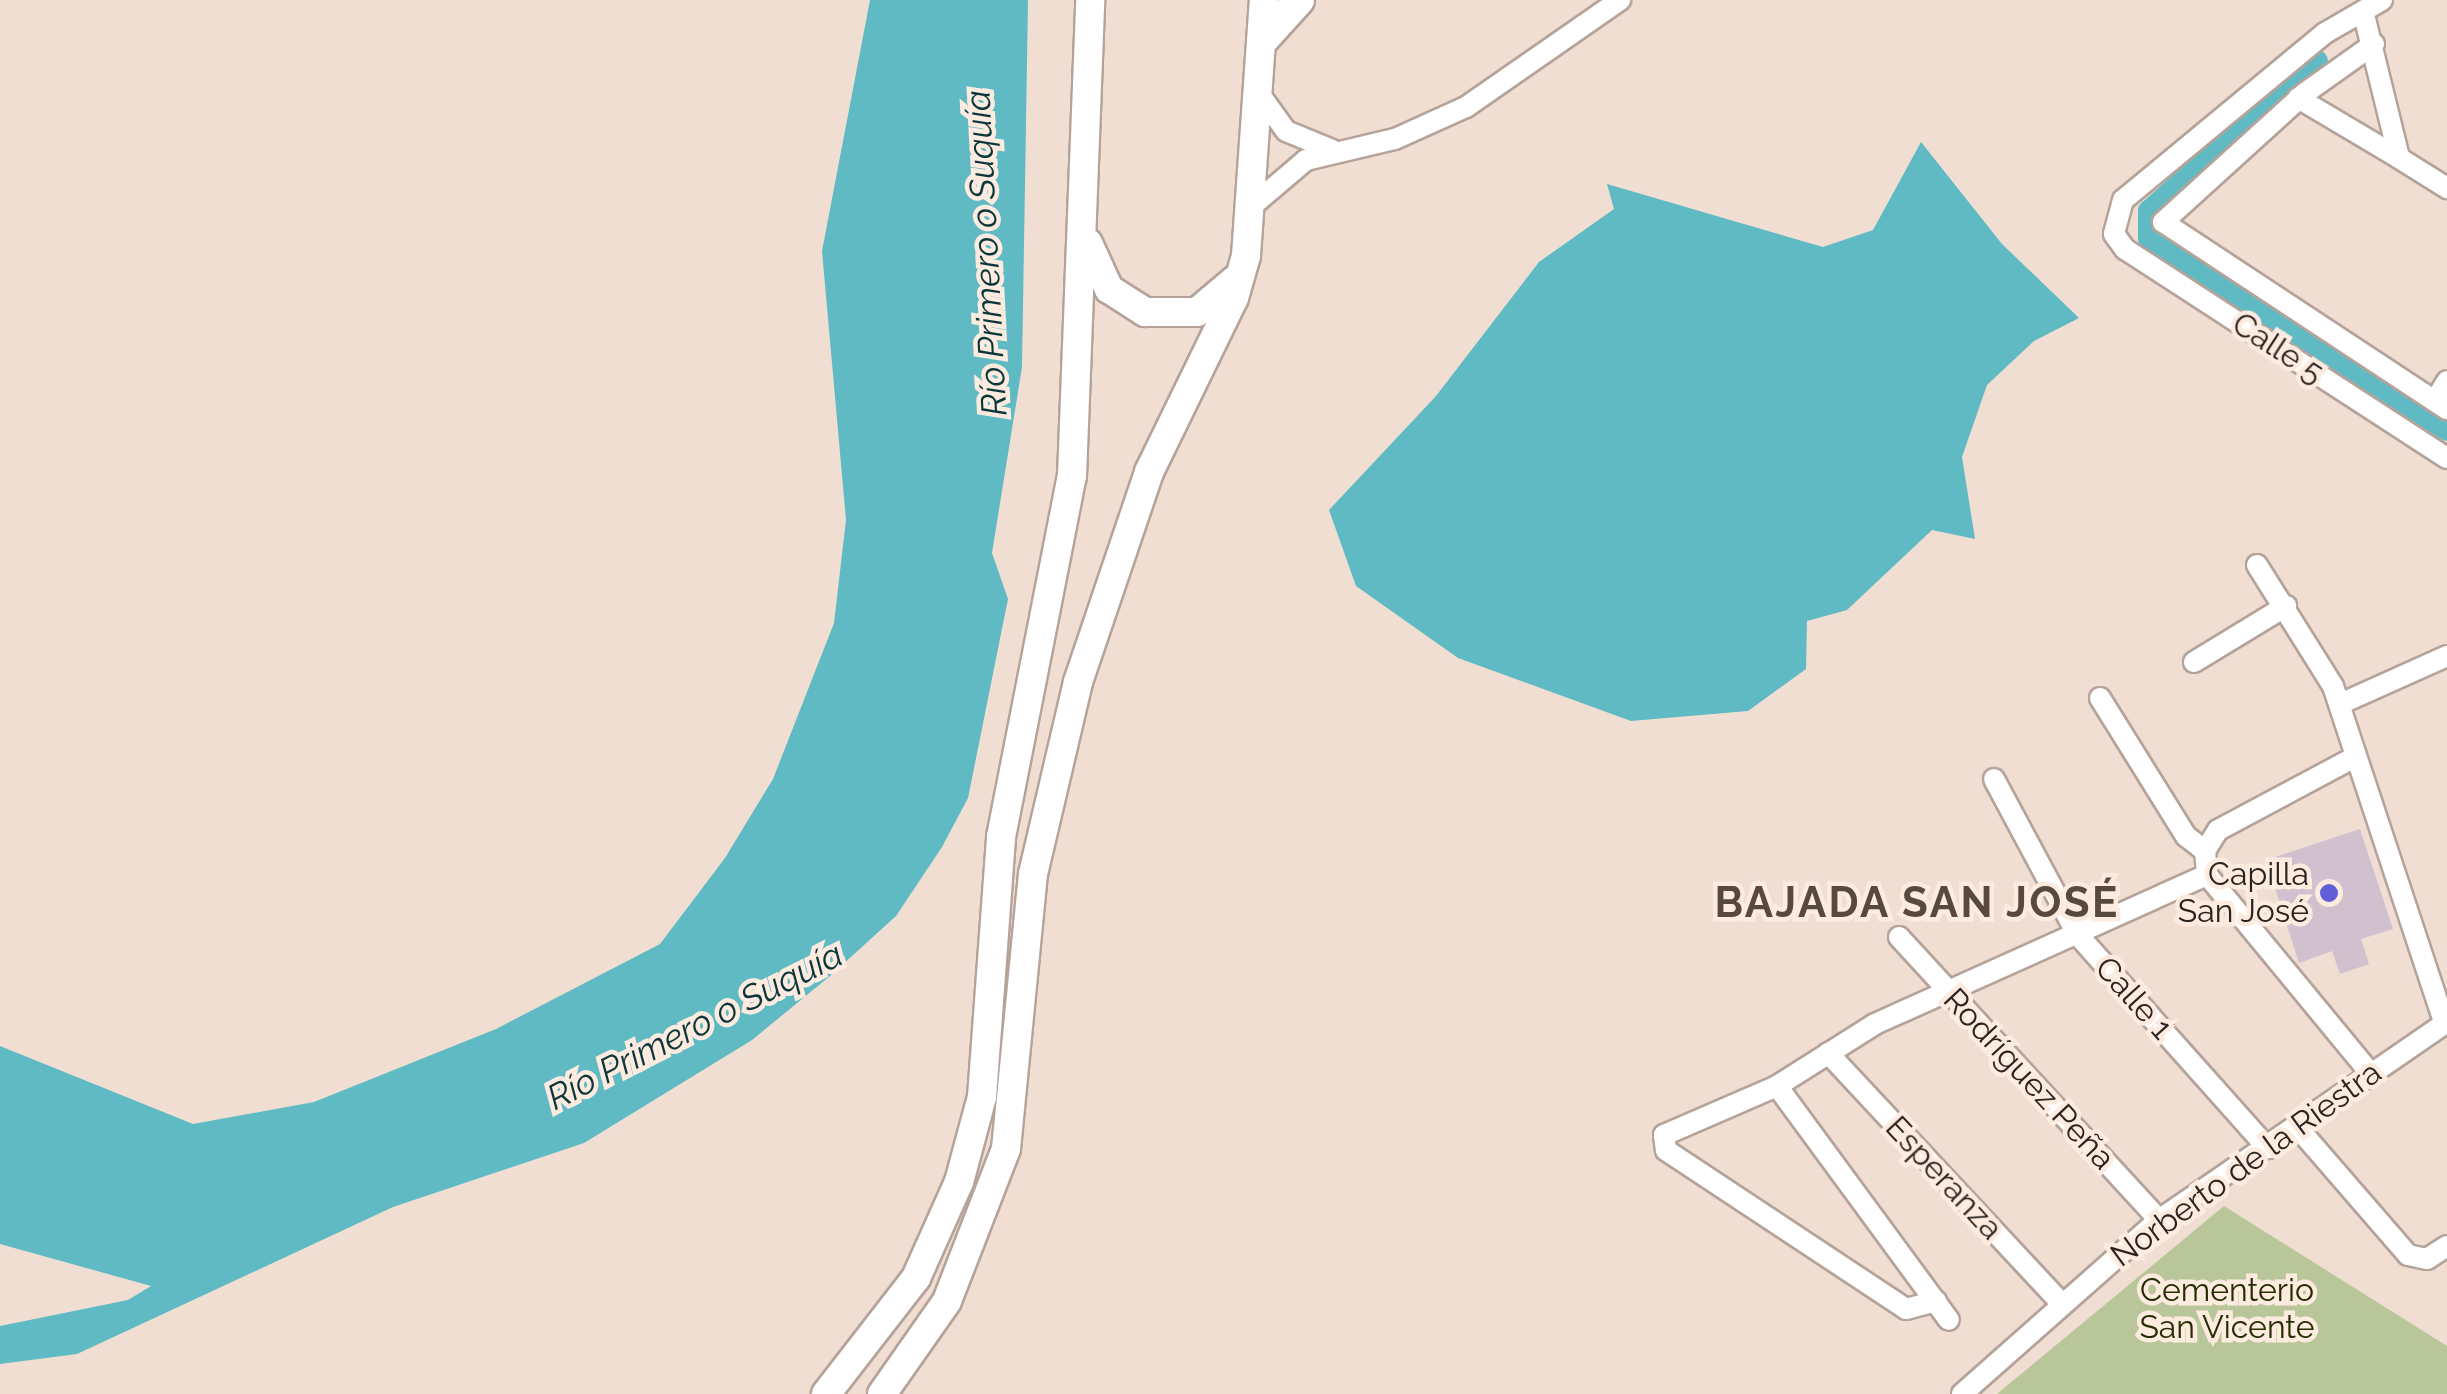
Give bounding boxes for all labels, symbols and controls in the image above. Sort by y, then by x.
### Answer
water label: Río Primero o Suquía [956,89,1016,417]
street label: Calle 5 [2225,304,2331,392]
place label: Capilla San José [2177,856,2309,931]
district label: BAJADA SAN JOSÉ [1713,878,2121,928]
marker: Capilla San José [2318,882,2340,904]
water label: Río Primero o Suquía [540,933,850,1119]
street label: Calle 1 [2087,949,2181,1047]
street label: Rodríguez Peña [1935,981,2123,1177]
street label: Norberto de la Riestra [2103,1053,2389,1275]
street label: Esperanza [1877,1109,2011,1247]
park label: Cementerio San Vicente [2139,1272,2315,1347]

